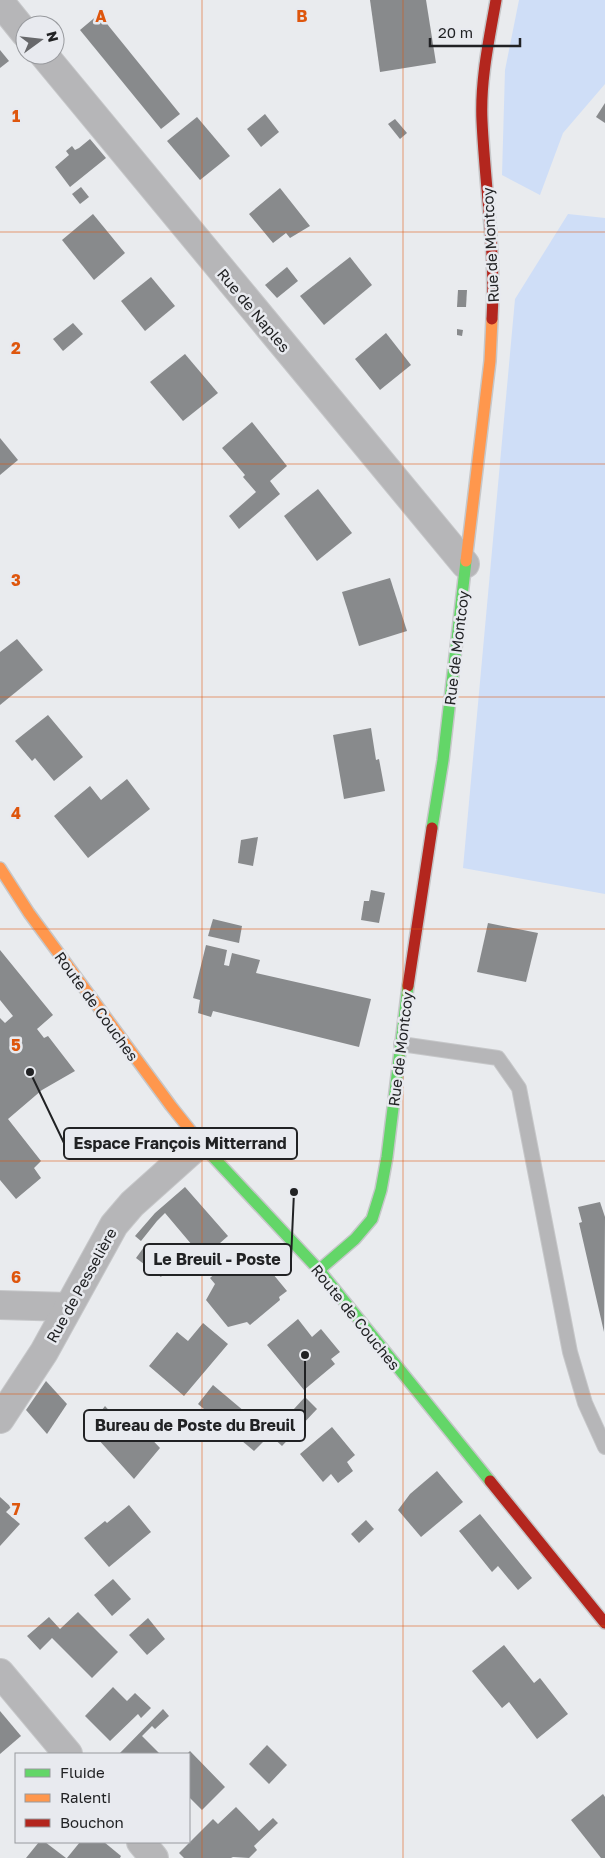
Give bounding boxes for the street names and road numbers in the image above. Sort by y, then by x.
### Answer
street label: Rue de Montcoy [478,186,502,303]
street label: Rue de Naples [214,265,294,355]
street label: Rue de Montcoy [440,589,472,706]
street label: Route de Couches [51,948,143,1064]
street label: Rue de Montcoy [384,990,416,1107]
street label: Rue de Pesselière [42,1224,120,1345]
street label: Route de Couches [308,1261,404,1373]

